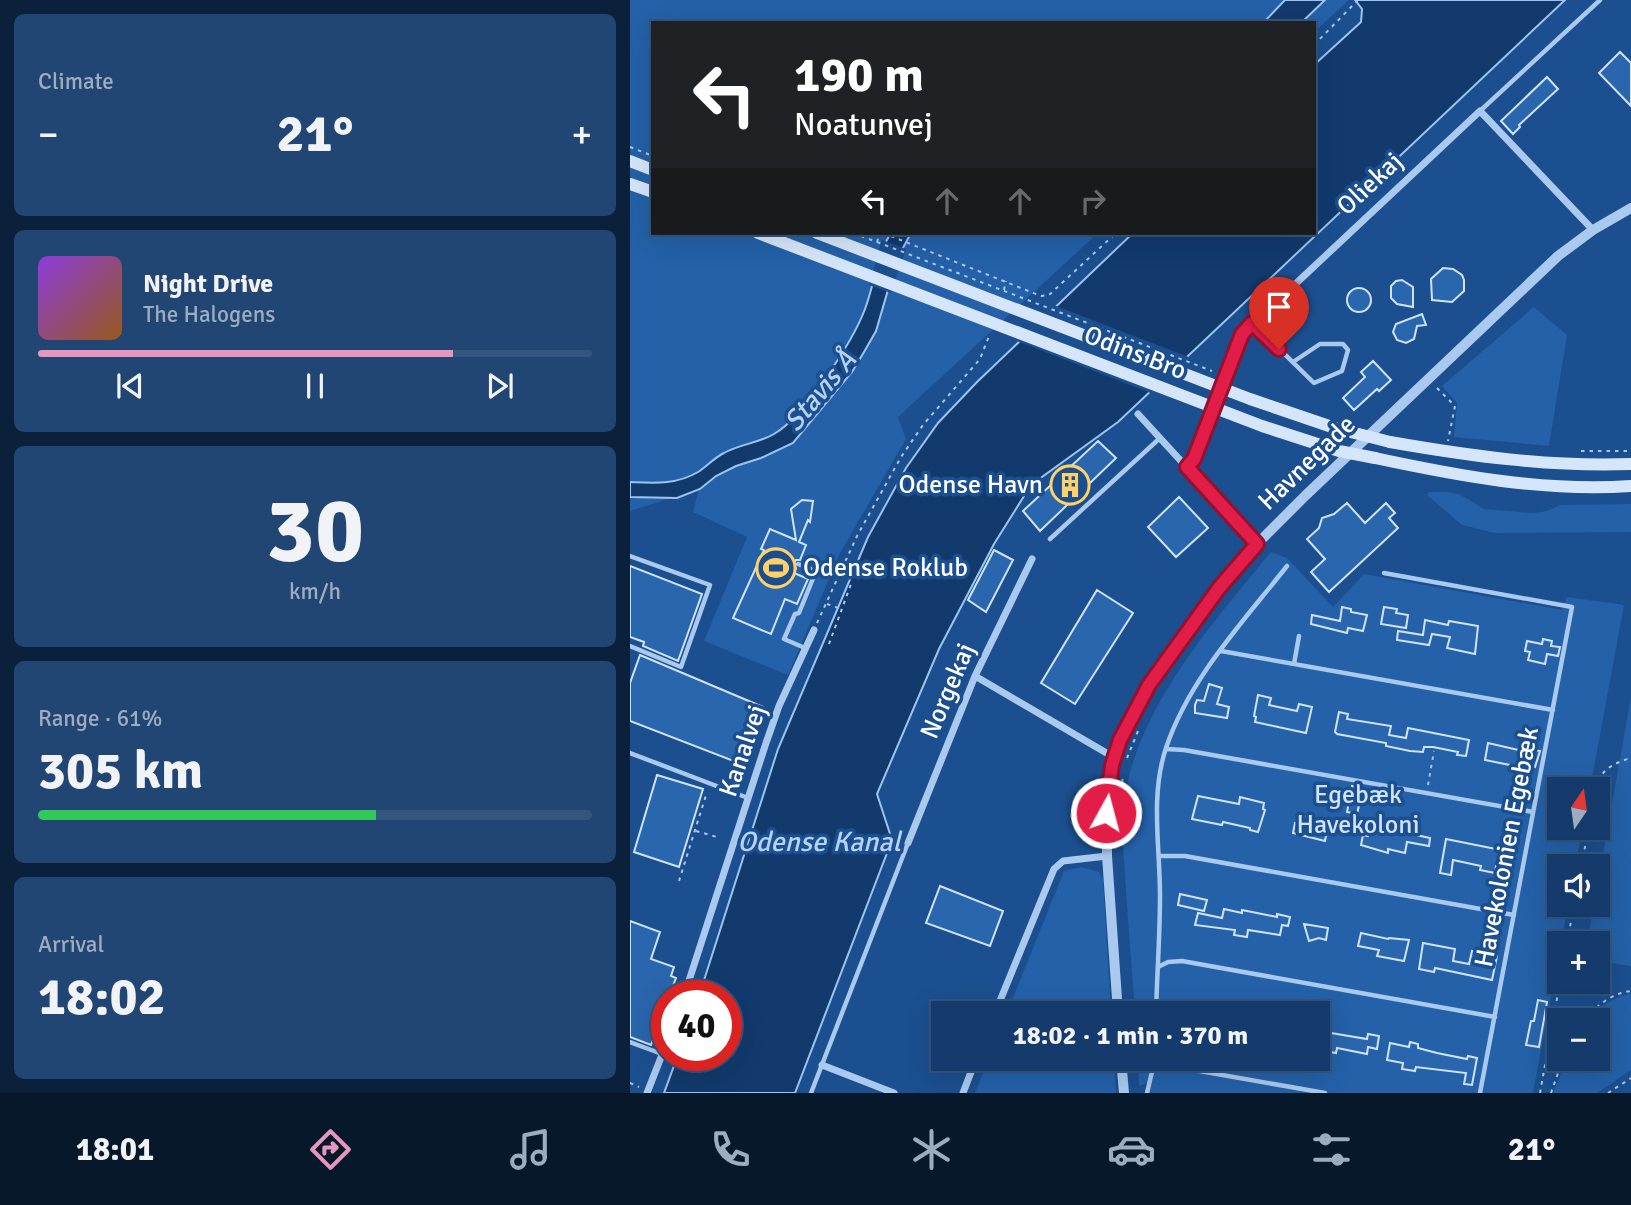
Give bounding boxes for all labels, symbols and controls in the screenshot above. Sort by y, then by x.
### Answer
text: 190 m [794,45,924,105]
icon: left [679,49,770,140]
text: Climate [38,67,114,96]
text: 21° [277,102,353,166]
text: Noatunvej [794,105,933,144]
text: − [38,111,59,158]
text: + [571,111,592,158]
street label: Oliekaj [1330,146,1410,222]
icon: left [855,182,893,220]
icon: ahead [928,182,966,220]
icon: ahead [1001,182,1039,220]
icon: right [1074,182,1112,220]
text: Night Drive [143,268,273,300]
pin [1249,277,1309,349]
icon: arrive [1260,288,1298,326]
text: The Halogens [143,300,275,329]
street label: Odins Bro [1079,319,1191,387]
water label: Stavis Å [777,343,864,438]
icon: previous [111,367,149,405]
icon: pause [296,367,334,405]
icon: next [481,367,519,405]
street label: Havnegade [1252,409,1362,517]
building icon: Odense Havn [1049,464,1091,506]
place label: Odense Havn [898,469,1043,501]
text: 30 [266,475,364,588]
sports icon: Odense Roklub [755,547,797,589]
place label: Odense Roklub [803,552,968,584]
text: km/h [289,577,341,606]
street label: Norgekaj [914,638,982,744]
street label: Kanalvej [712,701,774,801]
text: Range · 61% [38,704,162,733]
street label: Havekolonien Egebæk [1468,724,1546,970]
text: 305 km [38,739,203,803]
position arrow [1069,776,1143,850]
north arrow [1547,777,1610,840]
map controls [1547,777,1610,1071]
park label: Egebæk Havekoloni [1297,779,1419,841]
water label: Odense Kanal [737,825,903,859]
button: sound [1547,854,1610,917]
text: Arrival [38,930,104,959]
button: + [1547,931,1610,994]
text: 18:02 [38,965,166,1029]
speed limit sign: 40 [651,980,742,1071]
button: − [1547,1008,1610,1071]
text: 18:02 · 1 min · 370 m [1013,1020,1248,1052]
icon: directions [306,1125,355,1174]
icon: music [506,1125,555,1174]
icon: phone [706,1125,755,1174]
icon: climate [907,1125,956,1174]
icon: car [1107,1125,1156,1174]
icon: filters [1307,1125,1356,1174]
text: 18:01 [76,1130,154,1169]
text: 21° [1508,1130,1555,1169]

